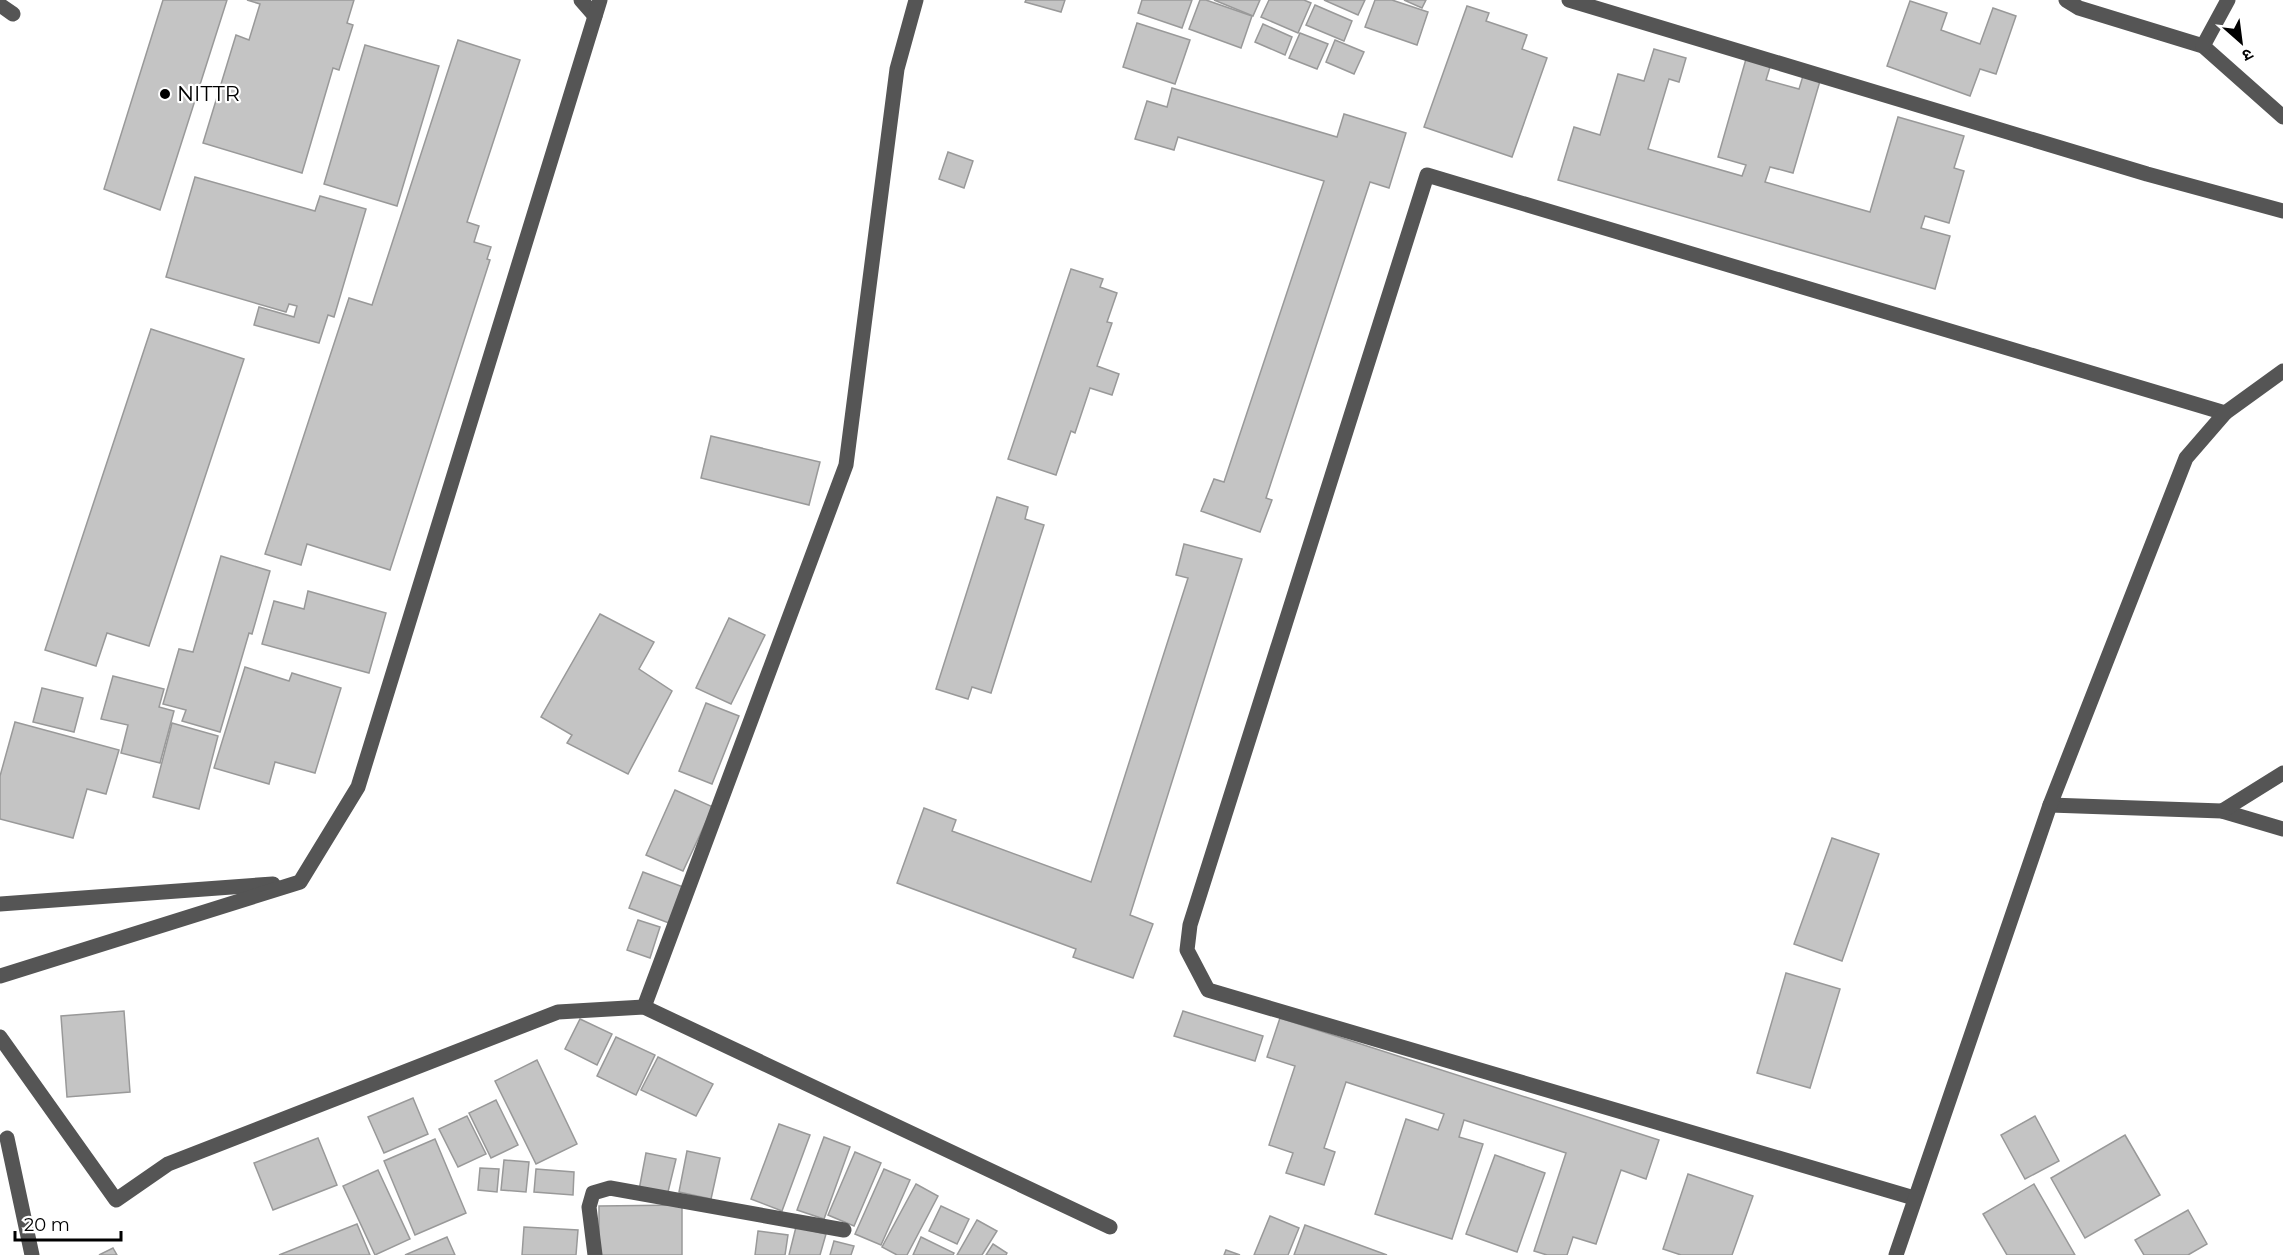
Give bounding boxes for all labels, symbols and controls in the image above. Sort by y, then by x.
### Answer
north arrow [2211,12,2271,72]
text: उ [2239,44,2256,66]
place label: NITTR [177,81,240,106]
marker: NITTR [158,87,172,101]
scale bar [15,1204,122,1242]
text: 20 m [24,1214,70,1236]

